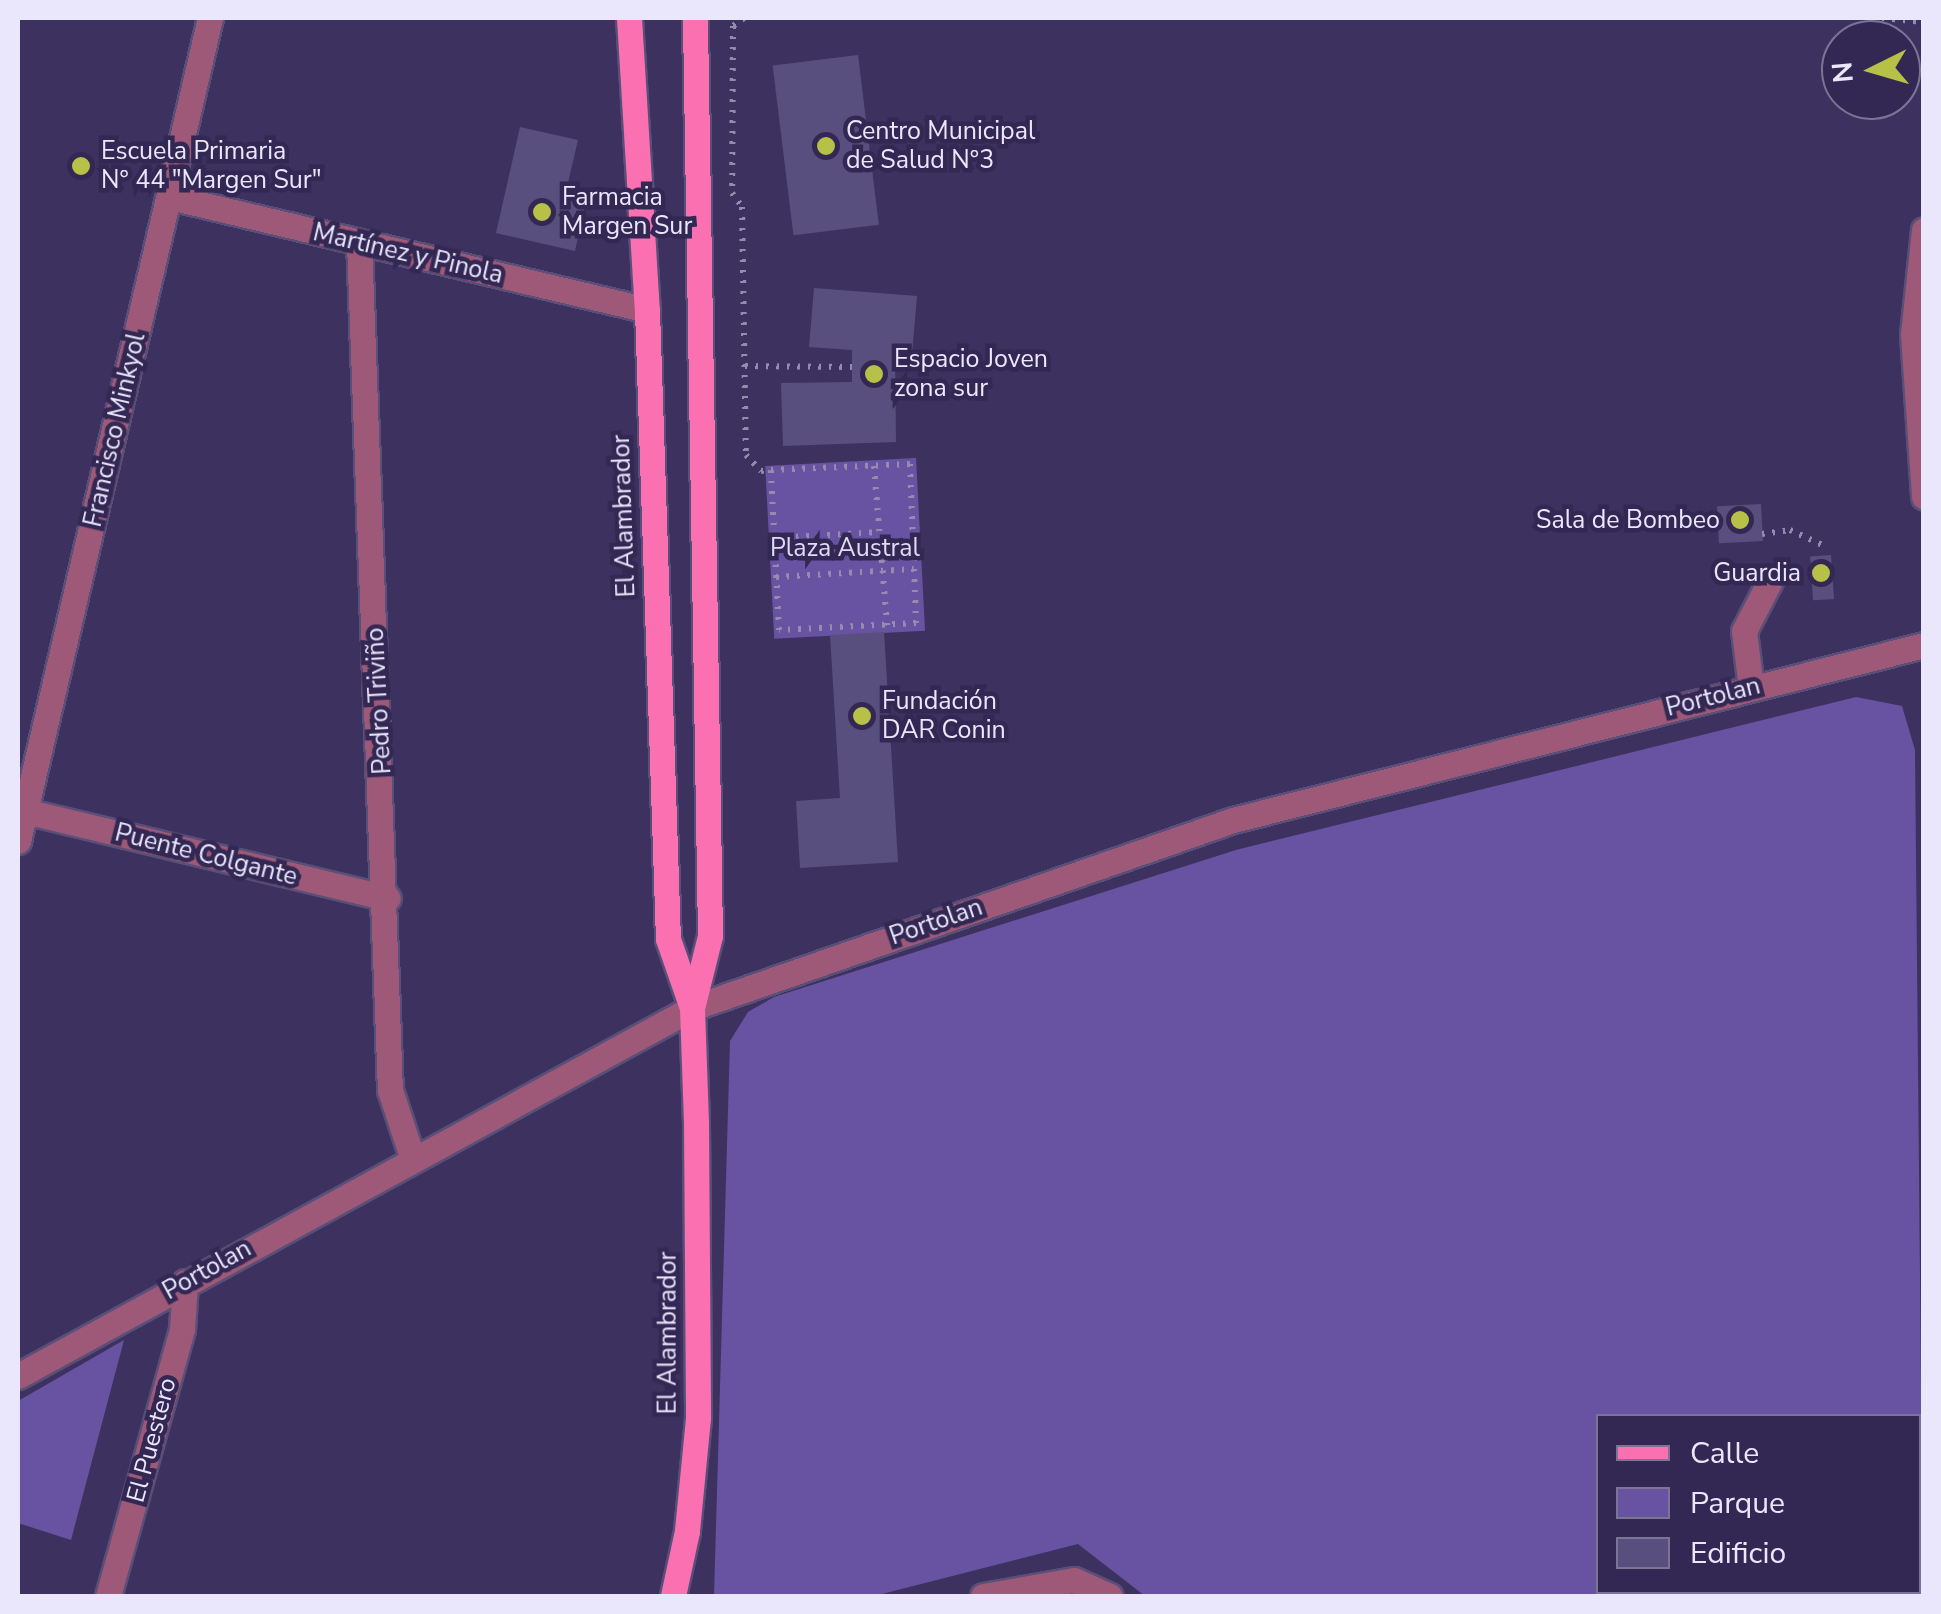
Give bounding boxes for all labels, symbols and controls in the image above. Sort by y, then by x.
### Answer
north arrow [1821,20,1921,120]
text: N [1823,60,1863,85]
place label: Centro Municipal de Salud N°3 [846,117,1035,176]
marker: Centro Municipal de Salud N°3 [815,135,837,157]
place label: Escuela Primaria N° 44 "Margen Sur" [101,137,322,196]
marker: Escuela Primaria N° 44 "Margen Sur" [70,155,92,177]
place label: Farmacia Margen Sur [562,183,692,242]
marker: Farmacia Margen Sur [531,201,553,223]
street label: Martínez y Pinola [310,218,506,290]
street label: Francisco Minkyol [78,330,152,530]
place label: Espacio Joven zona sur [894,345,1048,404]
marker: Espacio Joven zona sur [863,363,885,385]
street label: El Alambrador [606,434,642,598]
place label: Sala de Bombeo [1536,505,1720,535]
marker: Sala de Bombeo [1729,509,1751,531]
park label: Plaza Austral [770,533,920,563]
place label: Guardia [1713,558,1801,588]
marker: Guardia [1810,562,1832,584]
street label: Pedro Triviño [360,627,398,775]
street label: Portolan [1663,671,1763,723]
place label: Fundación DAR Conin [882,687,1006,746]
marker: Fundación DAR Conin [851,705,873,727]
street label: Puente Colgante [112,818,300,892]
street label: Portolan [886,892,986,952]
street label: Portolan [158,1234,256,1306]
street label: El Alambrador [653,1252,683,1414]
street label: El Puestero [121,1374,183,1506]
legend [1596,1414,1921,1594]
text: Calle [1690,1433,1759,1474]
text: Parque [1690,1483,1785,1524]
text: Edificio [1690,1533,1786,1574]

